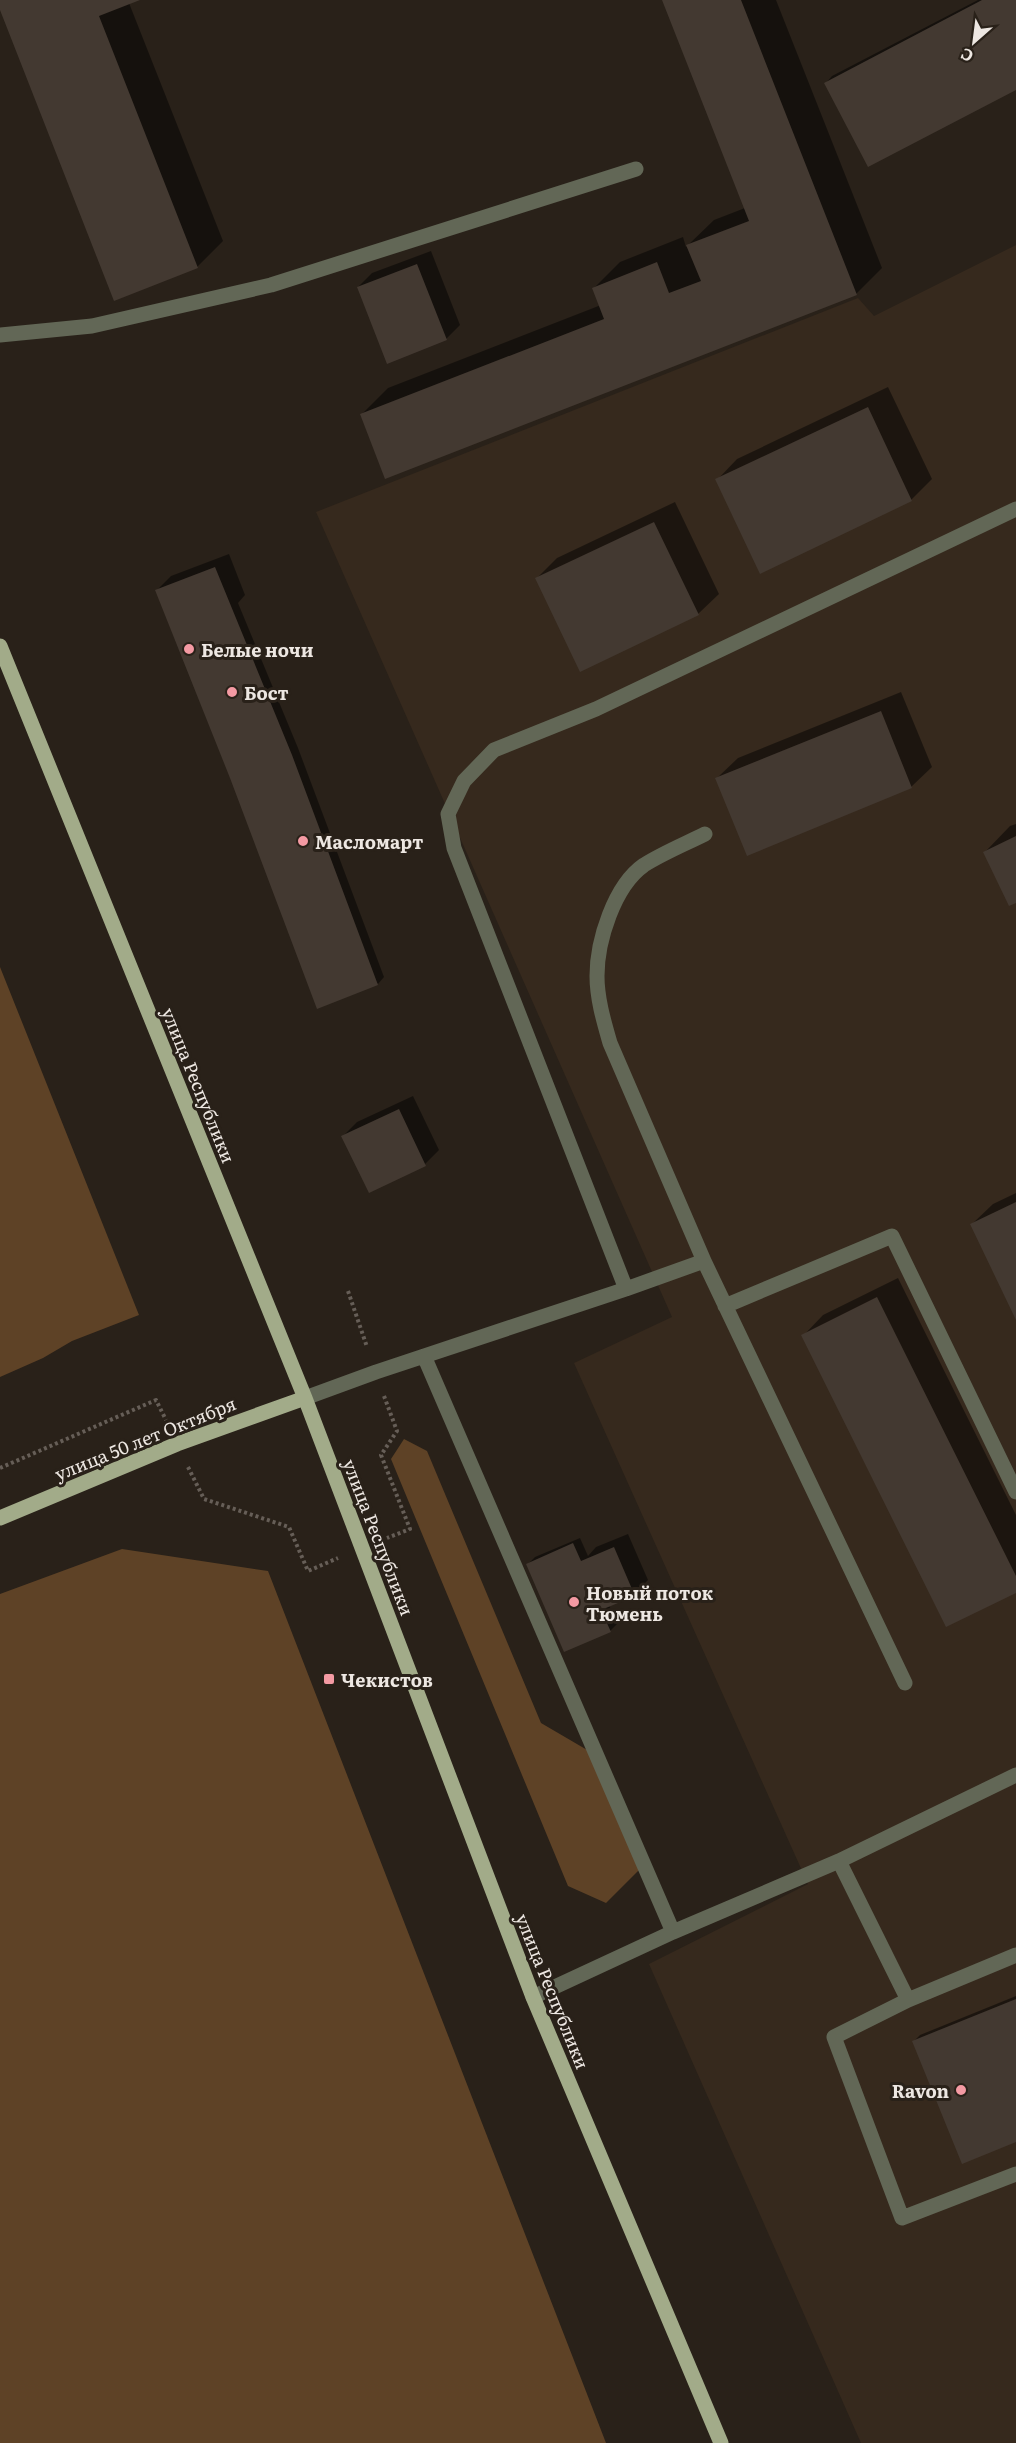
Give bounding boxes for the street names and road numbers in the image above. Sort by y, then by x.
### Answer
street label: улица Республики [155,1003,243,1167]
street label: улица 50 лет Октября [50,1389,240,1487]
street label: улица Республики [337,1455,421,1619]
street label: улица Республики [509,1909,597,2073]

